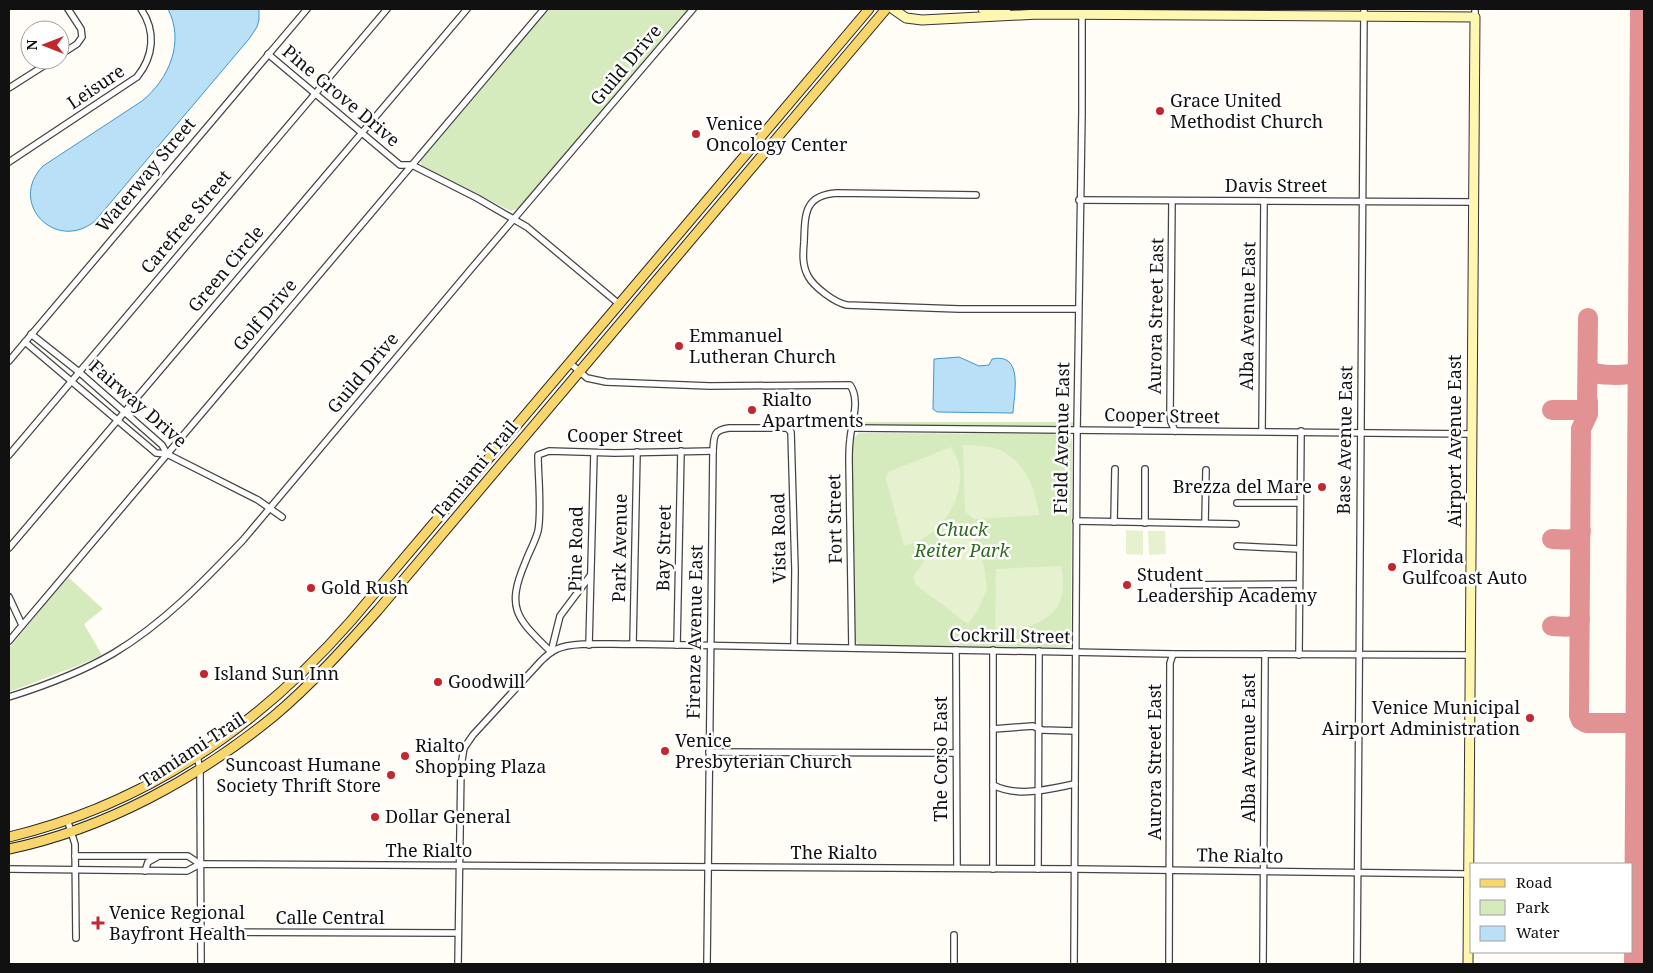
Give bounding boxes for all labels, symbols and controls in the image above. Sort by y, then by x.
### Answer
street label: Guild Drive [584,19,666,110]
north arrow [20,20,70,70]
text: N [22,39,41,51]
street label: Pine Grove Drive [278,39,405,151]
street label: Leisure [62,58,129,114]
place label: Grace United Methodist Church [1170,88,1323,133]
marker: Grace United Methodist Church [1154,105,1166,117]
place label: Venice Oncology Center [706,111,848,156]
street label: Waterway Street [90,112,200,237]
marker: Venice Oncology Center [690,128,702,140]
street label: Carefree Street [135,164,236,278]
street label: Davis Street [1225,173,1327,197]
street label: Green Circle [182,220,269,317]
street label: Aurora Street East [1142,238,1168,394]
street label: Alba Avenue East [1234,241,1260,391]
street label: Golf Drive [227,273,302,356]
place label: Emmanuel Lutheran Church [689,323,836,368]
street label: Guild Drive [321,327,403,418]
marker: Emmanuel Lutheran Church [673,340,685,352]
street label: Fairway Drive [85,354,192,452]
street label: Airport Avenue East [1442,355,1466,527]
street label: Field Avenue East [1048,362,1074,514]
street label: Base Avenue East [1331,365,1357,515]
place label: Rialto Apartments [762,387,863,432]
street label: Cooper Street [1104,402,1220,428]
marker: Rialto Apartments [746,404,758,416]
street label: Tamiami Trail [426,415,523,524]
street label: Cooper Street [567,423,683,447]
street label: Fort Street [821,474,847,564]
place label: Brezza del Mare [1173,474,1312,498]
marker: Brezza del Mare [1316,481,1328,493]
street label: Park Avenue [606,493,632,603]
street label: Vista Road [765,493,791,584]
street label: Bay Street [650,504,676,591]
street label: Pine Road [562,506,588,592]
park label: Chuck Reiter Park [913,517,1010,562]
place label: Florida Gulfcoast Auto [1402,544,1528,589]
street label: Firenze Avenue East [680,545,708,719]
marker: Florida Gulfcoast Auto [1386,561,1398,573]
place label: Student Leadership Academy [1137,562,1318,607]
place label: Gold Rush [321,575,408,599]
marker: Student Leadership Academy [1121,579,1133,591]
marker: Gold Rush [305,582,317,594]
street label: Cockrill Street [949,622,1071,648]
place label: Island Sun Inn [214,661,340,685]
marker: Island Sun Inn [198,668,210,680]
place label: Goodwill [448,669,526,693]
street label: Alba Avenue East [1236,674,1260,822]
marker: Goodwill [432,676,444,688]
street label: Aurora Street East [1142,684,1166,840]
place label: Venice Municipal Airport Administration [1322,695,1520,740]
street label: The Corso East [928,696,952,822]
street label: Tamiami Trail [135,706,250,792]
marker: Venice Municipal Airport Administration [1524,712,1536,724]
place label: Venice Presbyterian Church [675,728,852,773]
place label: Rialto Shopping Plaza [415,733,546,778]
marker: Venice Presbyterian Church [659,745,671,757]
marker: Rialto Shopping Plaza [399,750,411,762]
place label: Suncoast Humane Society Thrift Store [216,752,381,797]
marker: Suncoast Humane Society Thrift Store [385,769,397,781]
place label: Dollar General [385,804,511,828]
marker: Dollar General [369,811,381,823]
street label: The Rialto [386,838,472,862]
street label: The Rialto [791,840,877,864]
street label: The Rialto [1196,842,1284,868]
legend [1470,863,1633,953]
text: Road [1516,872,1552,892]
text: Park [1516,897,1550,917]
place label: Venice Regional Bayfront Health [109,900,246,945]
street label: Calle Central [275,905,385,929]
marker: Venice Regional Bayfront Health [91,916,105,930]
text: Water [1516,922,1559,942]

